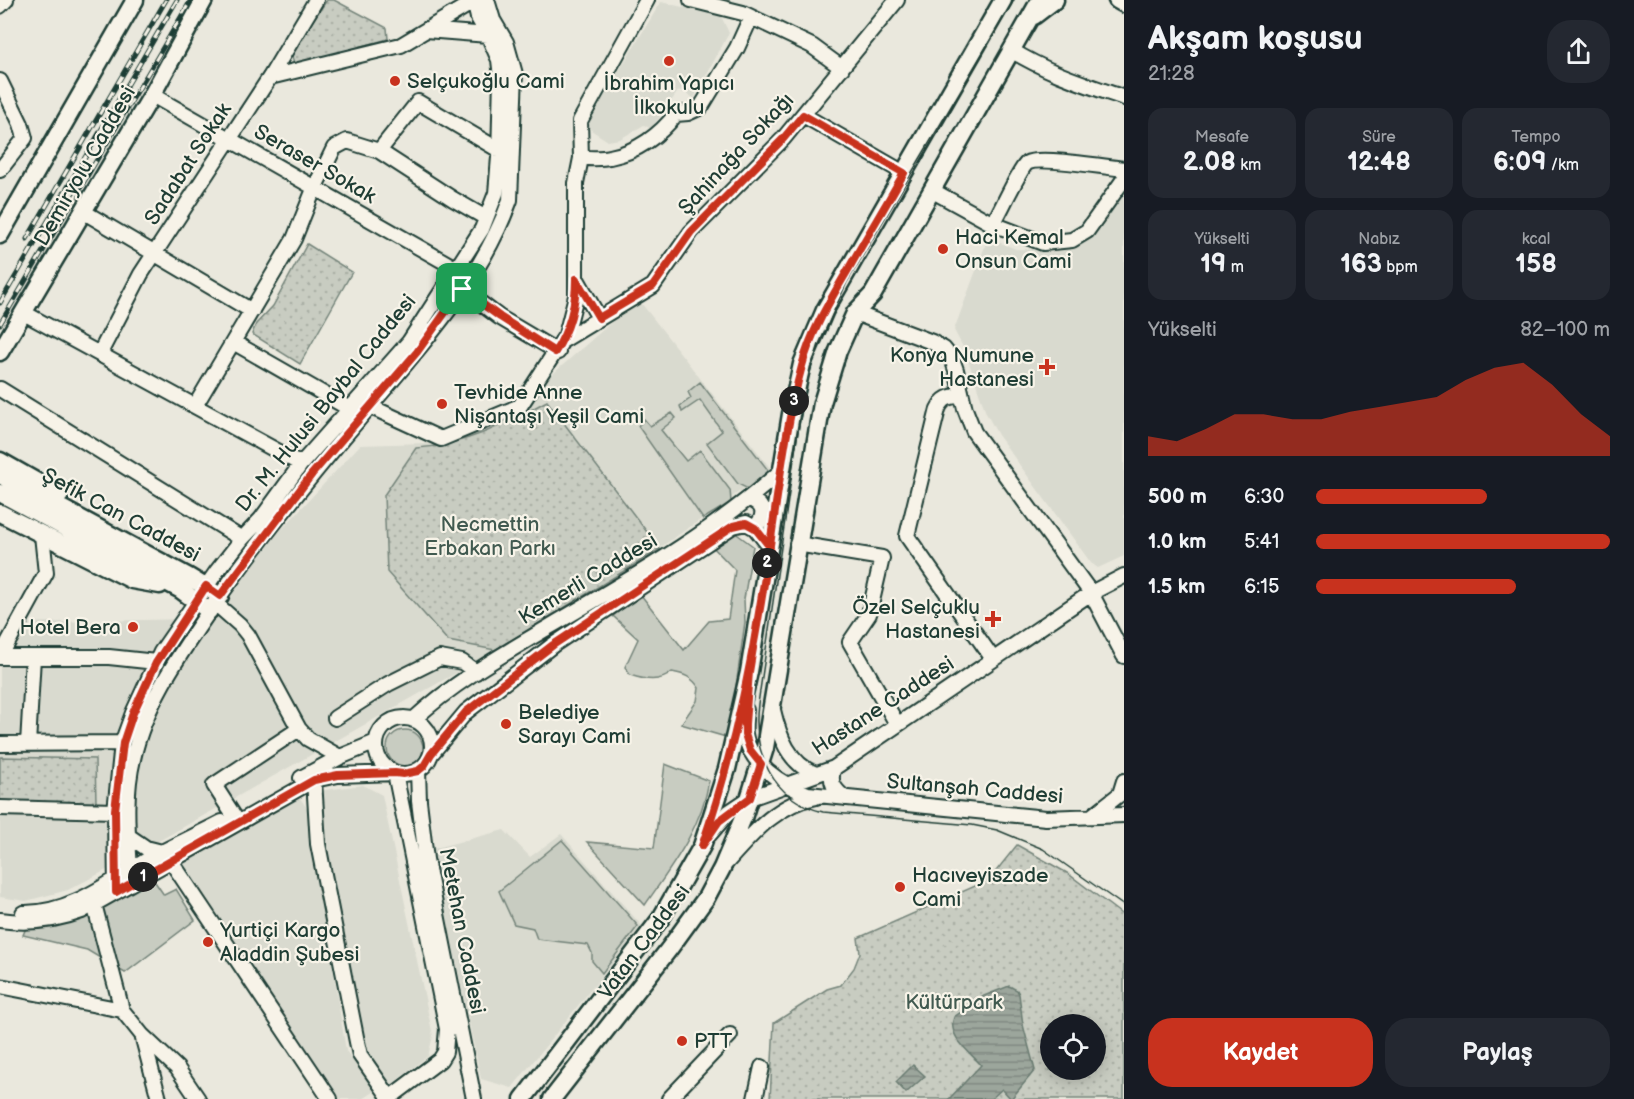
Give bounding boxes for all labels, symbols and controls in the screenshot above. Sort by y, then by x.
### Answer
text: Akşam koşusu [1148,19,1363,59]
button: share [1547,20,1610,83]
marker: İbrahim Yapıcı İlkokulu [662,54,676,68]
text: 21:28 [1148,62,1195,86]
place label: Selçukoğlu Cami [407,69,565,94]
place label: İbrahim Yapıcı İlkokulu [604,71,734,120]
marker: Selçukoğlu Cami [388,74,402,88]
street label: Demiryolu Caddesi [29,82,141,250]
street label: Şahinağa Sokağı [673,88,799,220]
street label: Sadabat Sokak [139,98,237,230]
street label: Seraser Sokak [250,119,381,209]
text: Mesafe [1195,128,1249,147]
text: Süre [1362,128,1396,147]
text: Tempo [1511,128,1561,147]
text: 2.08 [1183,147,1236,178]
text: 12:48 [1347,147,1411,178]
text: 6:09 [1493,147,1546,178]
text: km [1236,156,1261,175]
text: /km [1546,156,1579,175]
place label: Haci Kemal Onsun Cami [955,225,1072,274]
text: Yükselti [1194,230,1250,249]
text: Nabız [1358,230,1400,249]
text: kcal [1522,230,1550,249]
marker: Haci Kemal Onsun Cami [936,242,950,256]
text: 19 [1200,249,1226,280]
text: 163 [1340,249,1382,280]
text: 158 [1515,249,1557,280]
text: m [1226,258,1244,277]
text: bpm [1382,258,1418,277]
pin [436,263,487,314]
icon: arrive [445,272,478,305]
street label: Dr. M. Hulusi Baybal Caddesi [231,289,421,517]
text: Yükselti [1148,318,1217,342]
text: 82–100 m [1520,318,1610,342]
place label: Konya Numune Hastanesi [890,343,1034,392]
marker: Konya Numune Hastanesi [1038,358,1056,376]
place label: Tevhide Anne Nişantaşı Yeşil Cami [454,380,644,429]
pin: 3 [779,386,809,416]
text: 3 [789,391,799,410]
marker: Tevhide Anne Nişantaşı Yeşil Cami [435,397,449,411]
street label: Şefik Can Caddesi [38,463,204,567]
text: 500 m [1148,485,1207,509]
text: 6:30 [1244,485,1284,509]
park label: Necmettin Erbakan Parkı [424,512,556,561]
street label: Kemerli Caddesi [514,528,662,630]
text: 1.0 km [1148,530,1206,554]
text: 5:41 [1244,530,1279,554]
pin: 2 [752,548,782,578]
text: 2 [762,553,772,572]
text: 1.5 km [1148,575,1205,599]
text: 6:15 [1244,575,1279,599]
place label: Özel Selçuklu Hastanesi [852,595,980,644]
marker: Özel Selçuklu Hastanesi [984,610,1002,628]
place label: Hotel Bera [19,615,121,640]
marker: Hotel Bera [126,620,140,634]
street label: Hastane Caddesi [807,651,959,761]
place label: Belediye Sarayı Cami [518,700,631,749]
marker: Belediye Sarayı Cami [499,717,513,731]
street label: Sultanşah Caddesi [886,769,1064,809]
street label: Metehan Caddesi [434,846,490,1016]
pin: 1 [128,862,158,892]
place label: Hacıveyiszade Cami [912,863,1049,912]
text: 1 [140,867,146,886]
street label: Vatan Caddesi [593,880,695,1004]
marker: Hacıveyiszade Cami [893,880,907,894]
place label: Yurtiçi Kargo Aladdin Şubesi [219,918,359,967]
marker: Yurtiçi Kargo Aladdin Şubesi [201,935,215,949]
park label: Kültürpark [905,990,1003,1015]
map controls [1040,1014,1106,1080]
button: locate [1040,1014,1106,1080]
button: Kaydet [1148,1018,1373,1087]
button: Paylaş [1385,1018,1610,1087]
place label: PTT [694,1029,733,1054]
marker: PTT [675,1034,689,1048]

